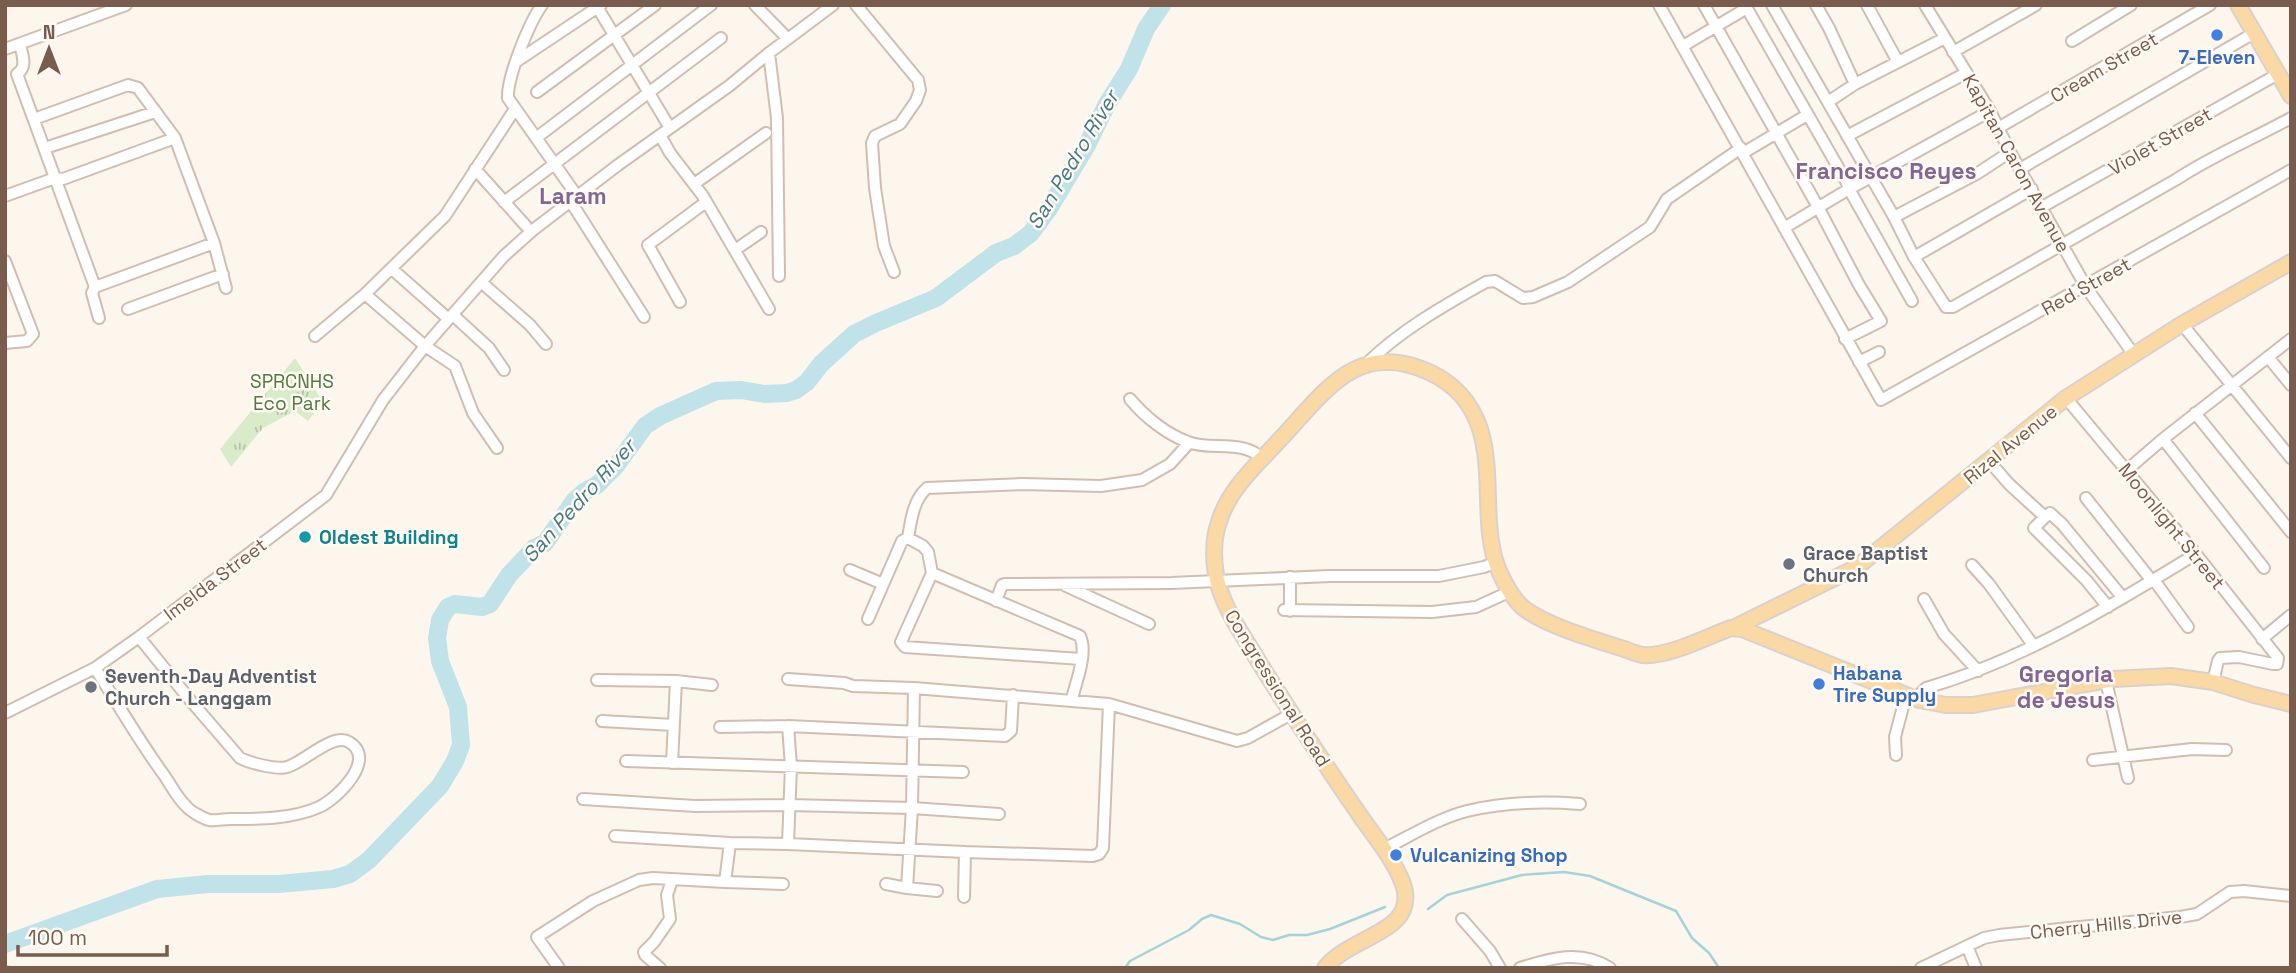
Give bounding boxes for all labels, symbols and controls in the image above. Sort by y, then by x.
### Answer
north arrow [14,14,84,84]
text: N [43,20,55,45]
street label: Cream Street [2046,26,2163,108]
marker: 7-Eleven [2209,27,2225,43]
place label: 7-Eleven [2178,45,2256,70]
street label: Kapitan Caron Avenue [1957,69,2076,257]
water label: San Pedro River [1021,84,1126,234]
street label: Violet Street [2104,102,2216,181]
district label: Francisco Reyes [1796,156,1976,186]
district label: Laram [539,181,607,211]
street label: Red Street [2037,252,2135,321]
park label: SPRCNHS Eco Park [250,369,334,416]
street label: Rizal Avenue [1958,399,2062,490]
water label: San Pedro River [516,432,643,568]
street label: Moonlight Street [2113,458,2230,595]
place label: Oldest Building [319,525,459,550]
marker: Oldest Building [297,529,313,545]
street label: Imelda Street [159,532,272,626]
place label: Grace Baptist Church [1803,541,1928,588]
marker: Grace Baptist Church [1781,556,1797,572]
street label: Congressional Road [1219,605,1336,772]
district label: Gregoria de Jesus [2017,659,2115,715]
place label: Habana Tire Supply [1833,661,1936,708]
place label: Seventh-Day Adventist Church - Langgam [105,664,317,711]
marker: Habana Tire Supply [1811,676,1827,692]
marker: Seventh-Day Adventist Church - Langgam [83,679,99,695]
place label: Vulcanizing Shop [1410,843,1568,868]
marker: Vulcanizing Shop [1388,847,1404,863]
street label: Cherry Hills Drive [2029,904,2183,945]
scale bar [18,914,166,958]
text: 100 m [28,924,87,951]

